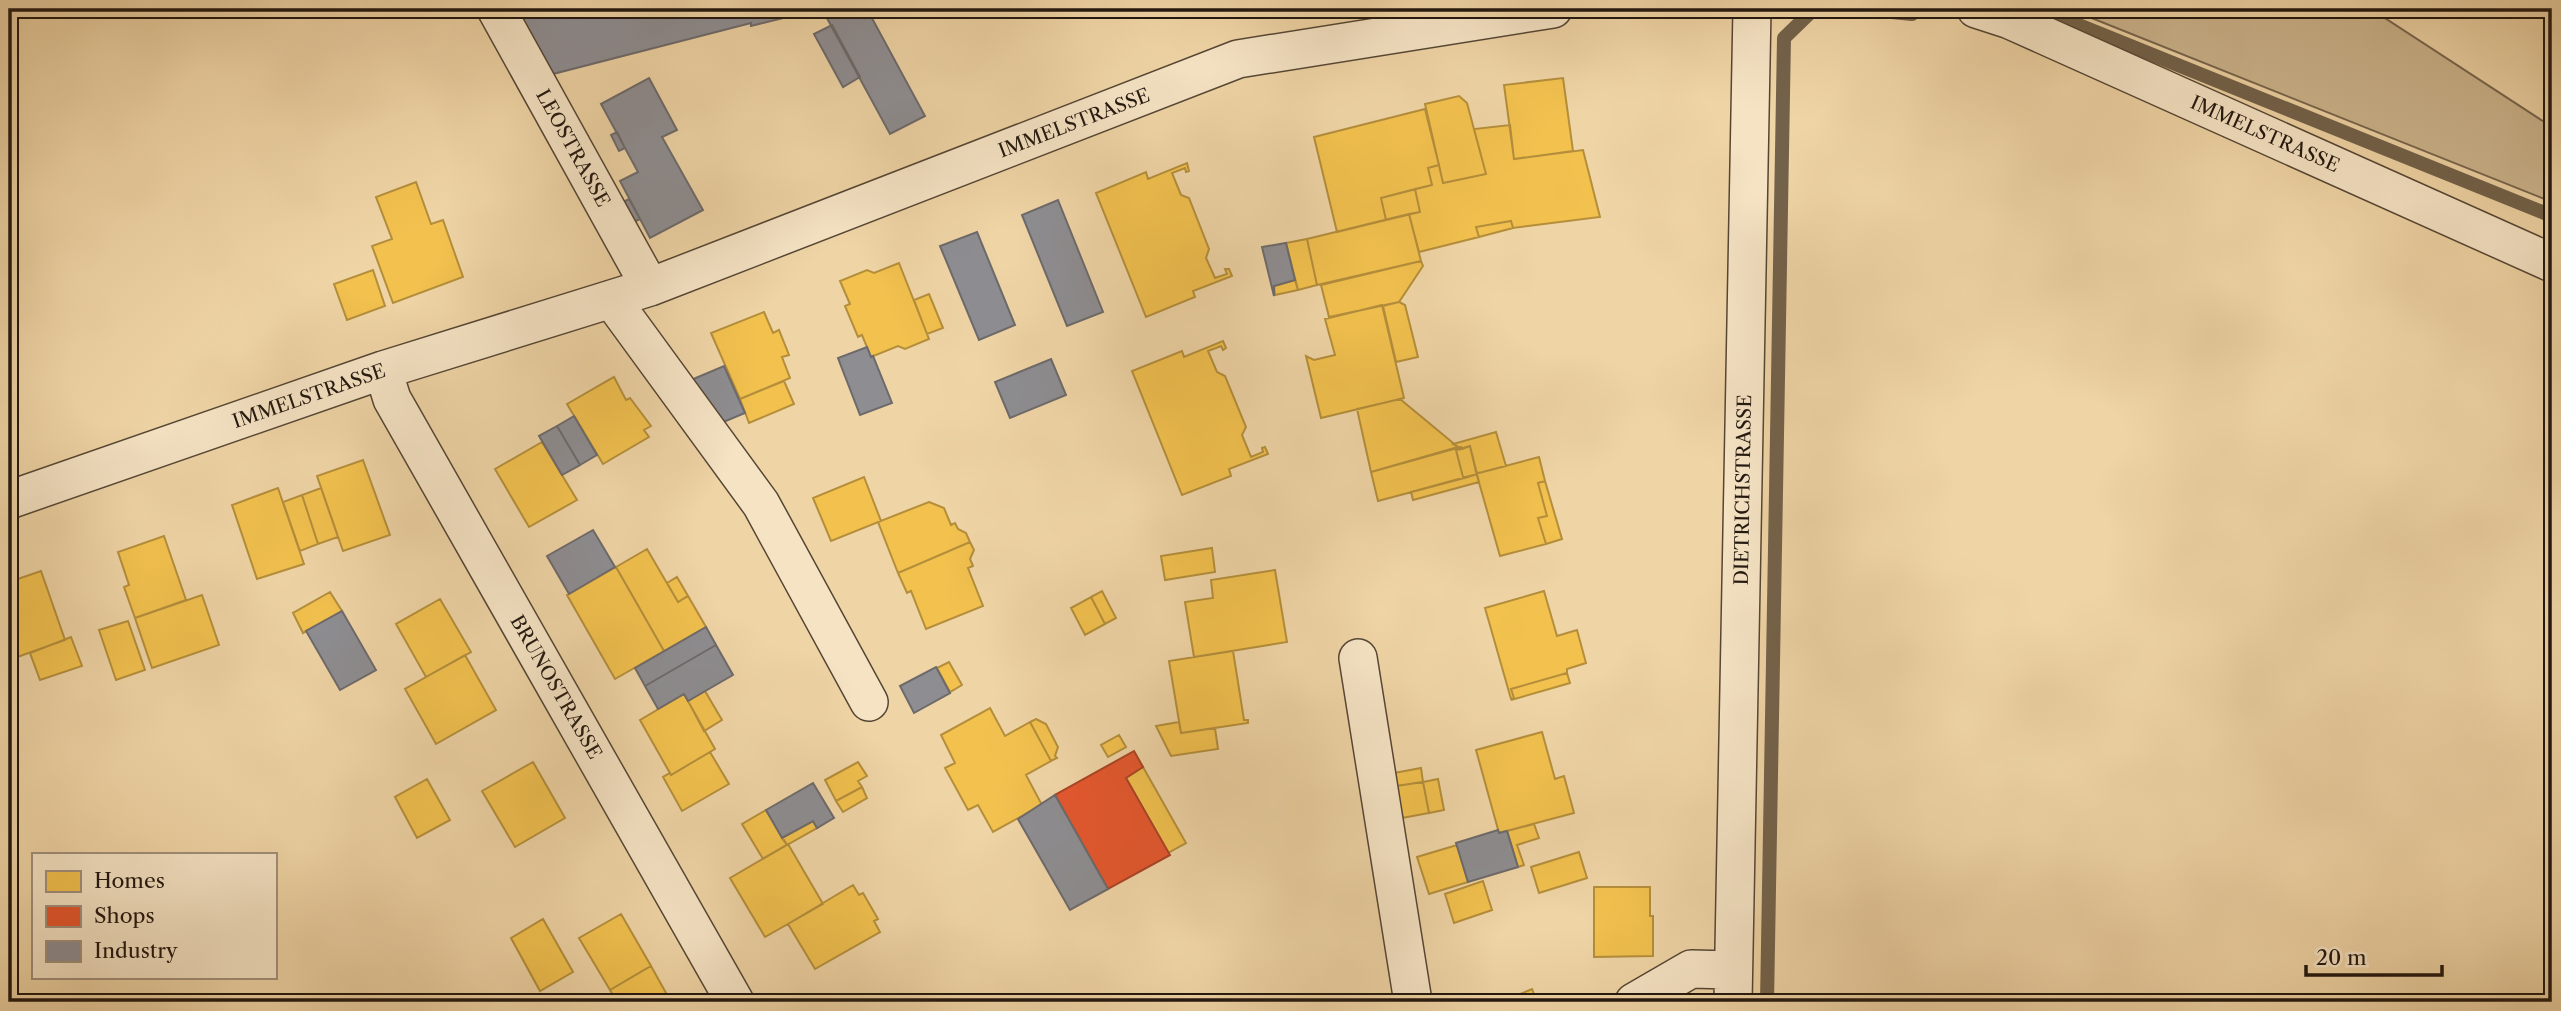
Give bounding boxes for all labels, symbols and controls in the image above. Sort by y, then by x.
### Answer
street label: IMMELSTRASSE [995,84,1153,162]
street label: LEOSTRASSE [531,85,615,211]
street label: IMMELSTRASSE [2187,91,2343,177]
street label: IMMELSTRASSE [229,359,389,433]
street label: DIETRICHSTRASSE [1730,394,1756,586]
street label: BRUNOSTRASSE [505,611,607,763]
legend [32,853,276,979]
text: Homes [94,868,165,893]
text: Shops [94,903,155,928]
scale bar [2306,934,2442,978]
text: Industry [94,938,178,963]
text: 20 m [2316,945,2367,970]

